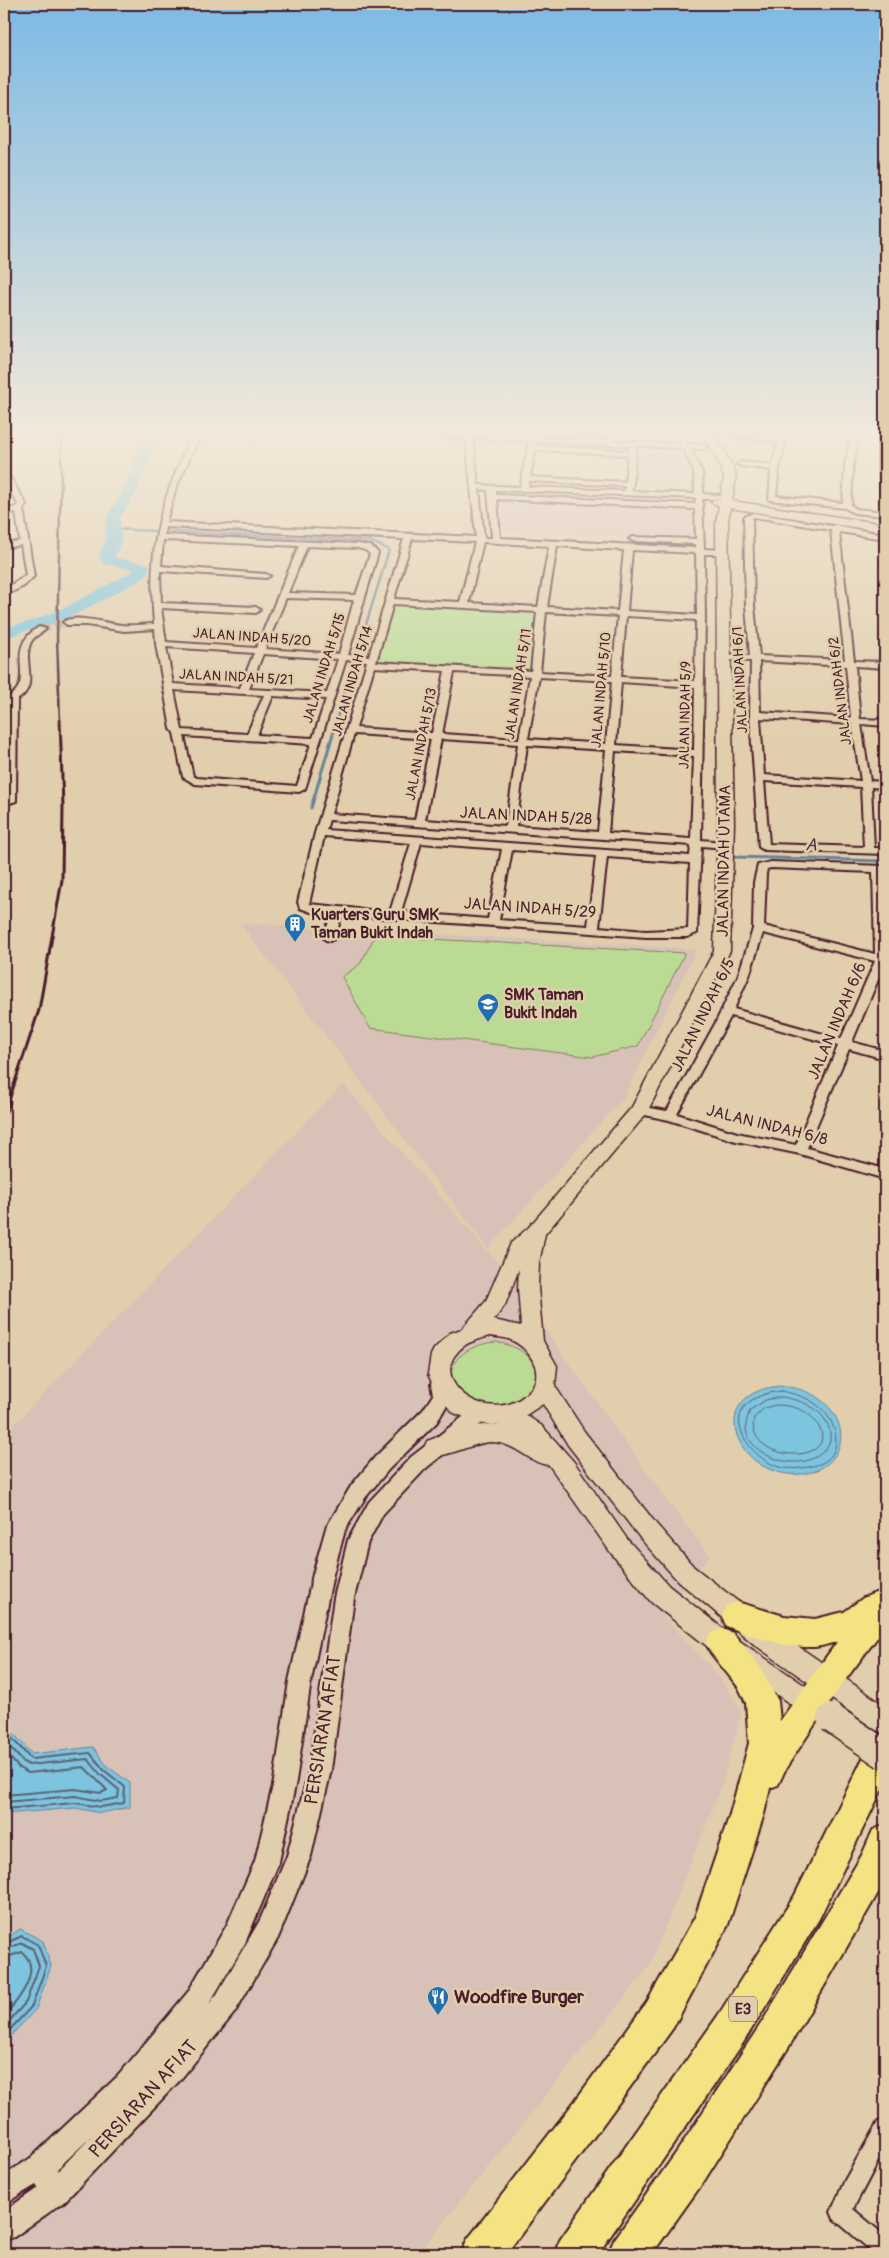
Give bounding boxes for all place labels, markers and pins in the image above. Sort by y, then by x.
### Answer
place label: Kuarters Guru SMK Taman Bukit Indah [310,905,439,943]
building icon: Kuarters Guru SMK Taman Bukit Indah [283,912,307,943]
place label: SMK Taman Bukit Indah [504,985,584,1023]
school or university icon: SMK Taman Bukit Indah [476,992,500,1023]
restaurant icon: Woodfire Burger [426,1985,450,2016]
place label: Woodfire Burger [454,1985,584,2009]

